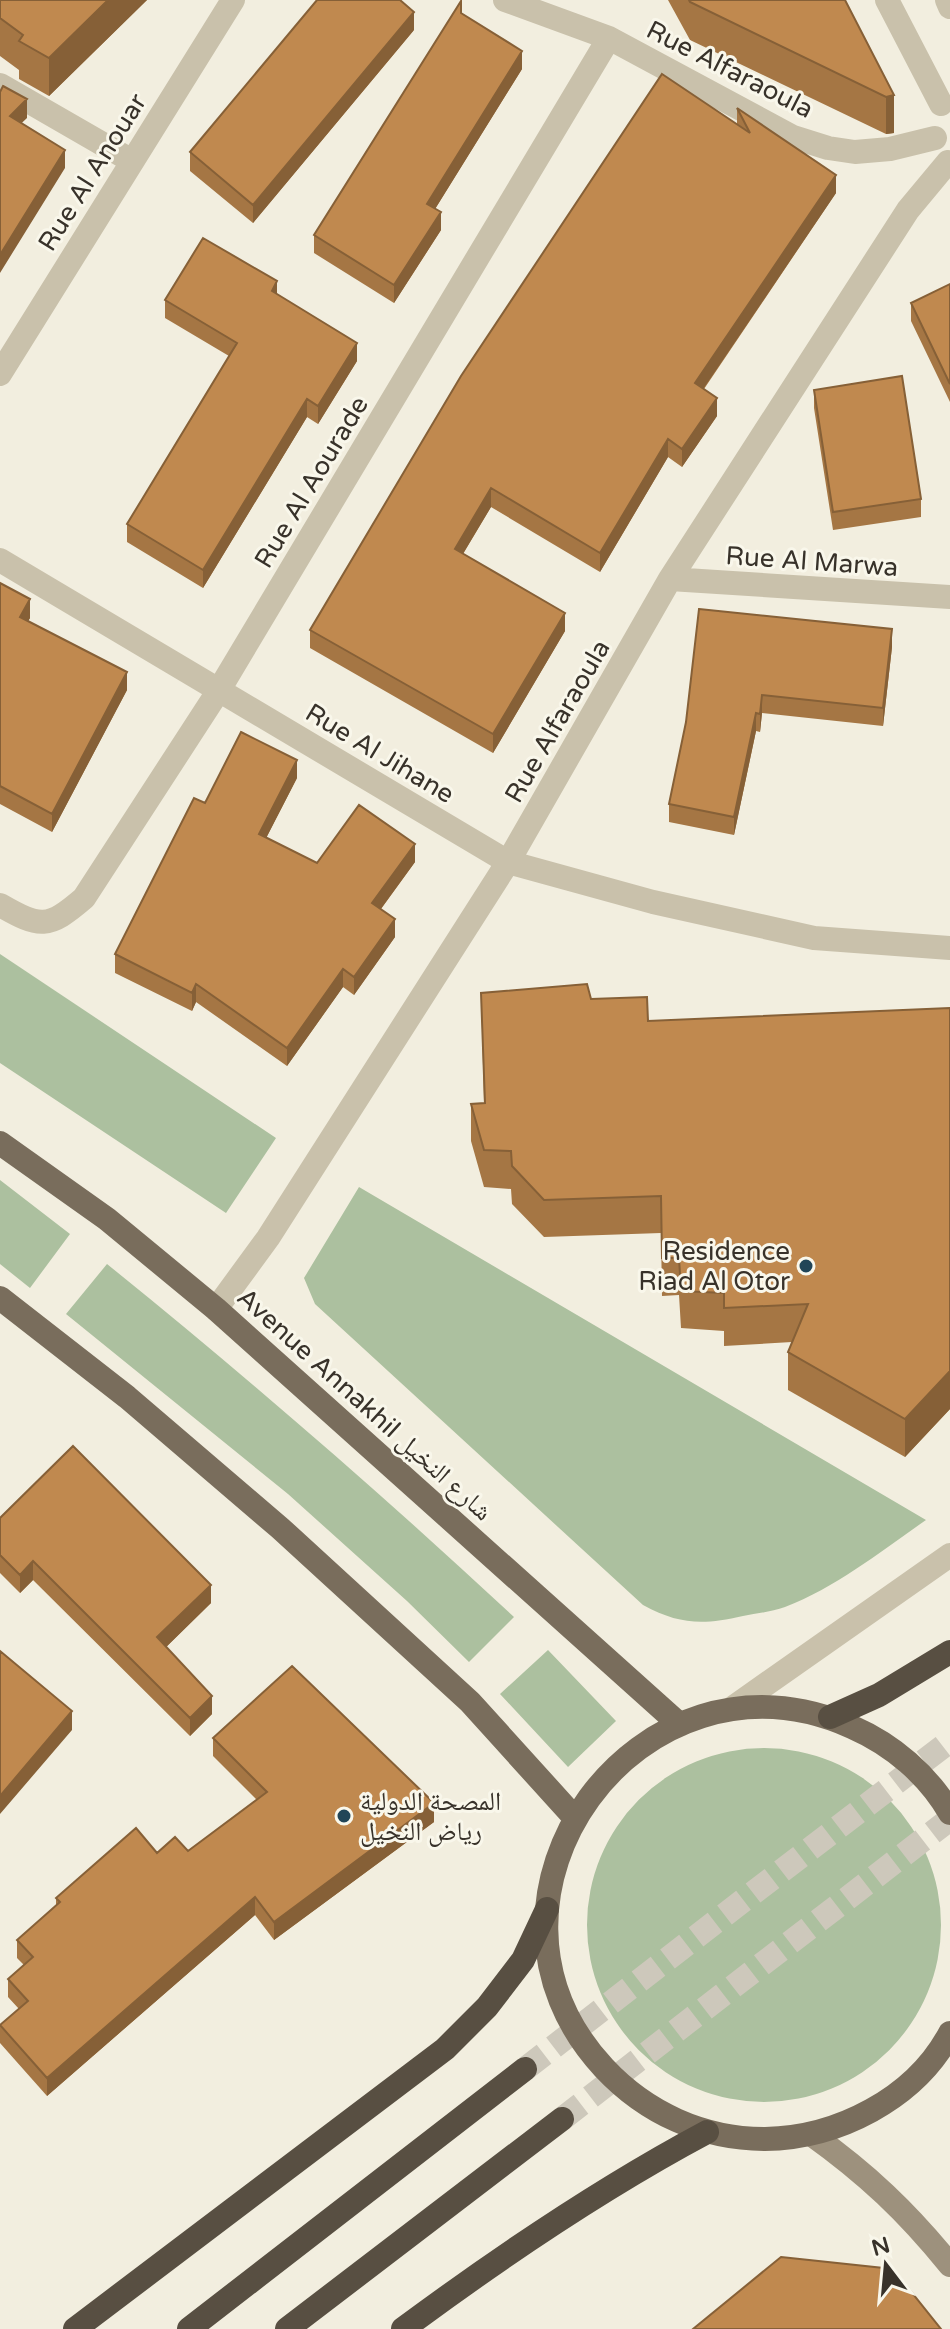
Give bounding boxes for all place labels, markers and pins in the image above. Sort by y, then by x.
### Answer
place label: Residence Riad Al Otor [638,1236,790,1297]
marker: Residence Riad Al Otor [797,1257,815,1275]
place label: المصحة الدولية رياض النخيل [360,1786,501,1847]
marker: المصحة الدولية رياض النخيل [335,1807,353,1825]

